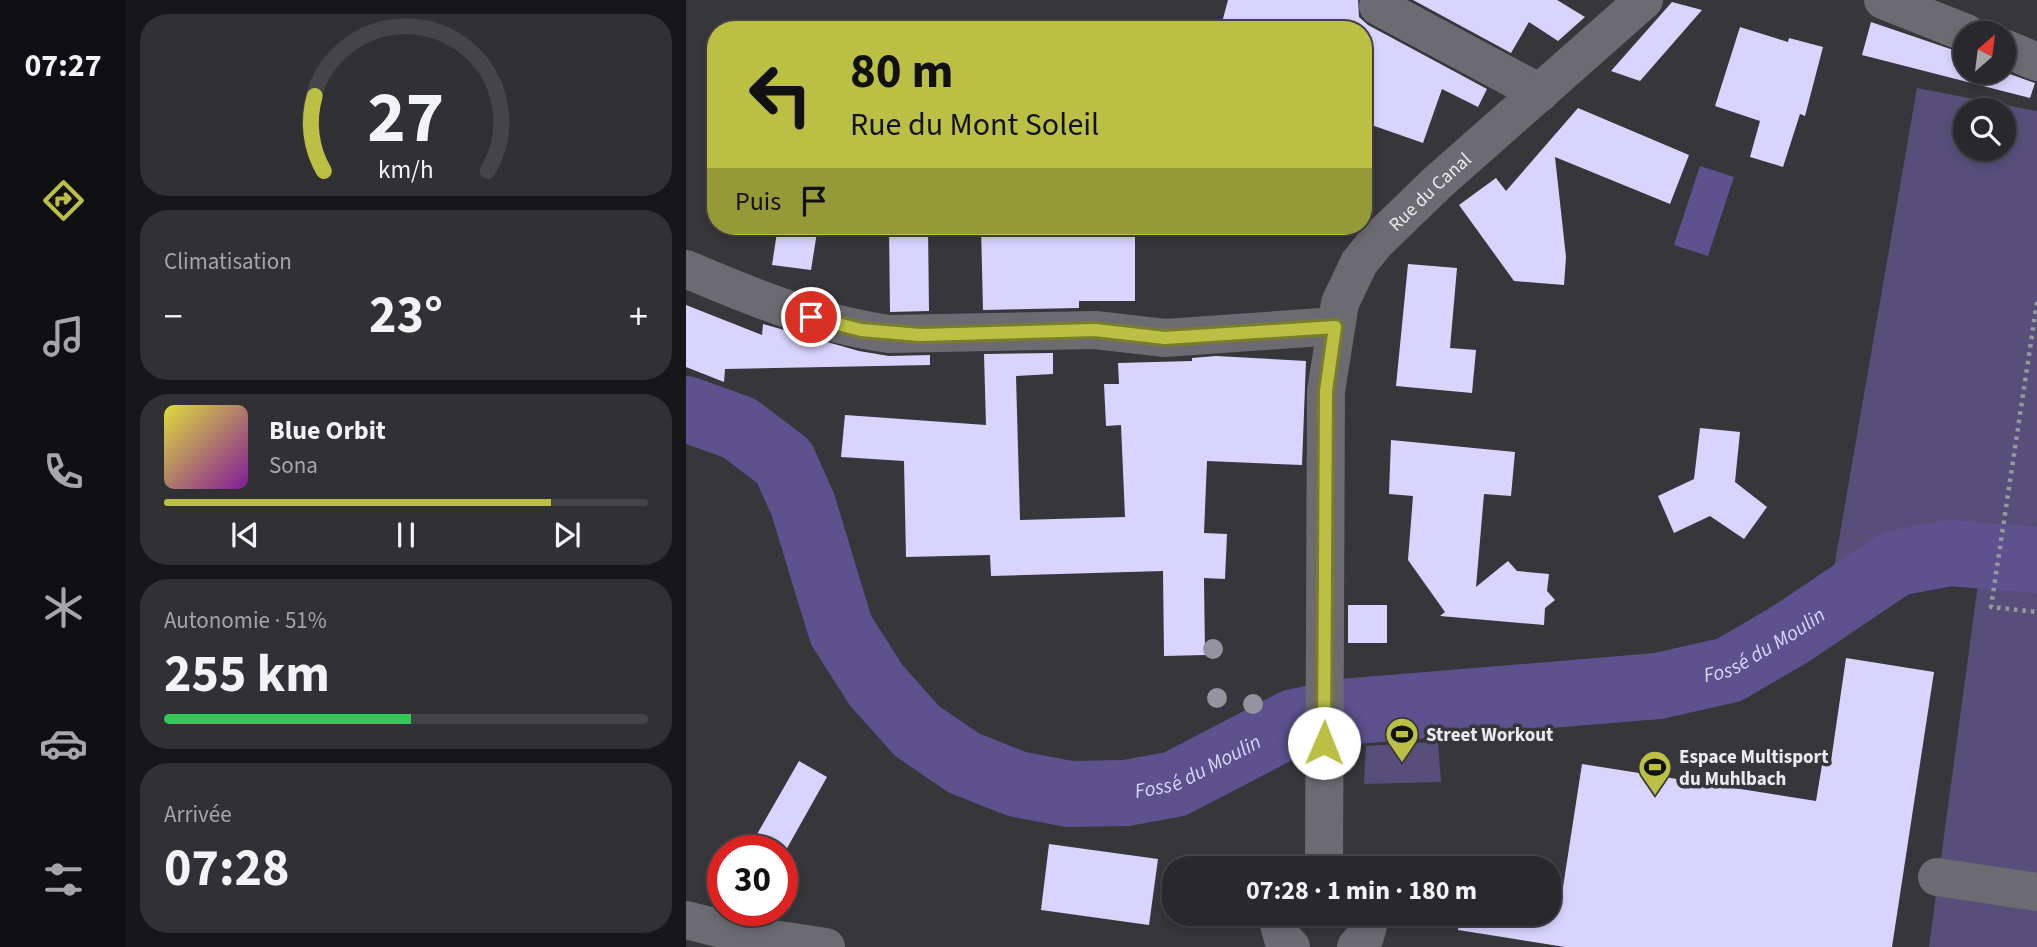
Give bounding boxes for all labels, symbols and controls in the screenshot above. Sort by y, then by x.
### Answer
north arrow [1953,21,2016,84]
map controls [1953,21,2016,161]
text: 80 m [850,37,954,107]
text: 07:27 [24,43,102,89]
icon: left [735,49,826,140]
text: 27 [368,66,444,170]
button: search [1953,98,2016,161]
text: Rue du Mont Soleil [850,102,1099,148]
street label: Rue du Canal [1383,147,1478,238]
text: km/h [378,152,434,188]
icon: directions [39,176,88,225]
icon: arrive [795,182,833,220]
text: Puis [735,183,781,220]
text: Climatisation [164,245,292,278]
text: 23° [369,279,443,353]
pin [781,287,841,347]
text: − [164,290,183,344]
text: + [629,290,648,344]
icon: arrive [792,298,830,336]
icon: music [39,312,88,361]
text: Blue Orbit [269,412,386,449]
icon: phone [39,447,88,496]
text: Sona [269,449,318,482]
icon: previous [226,516,264,554]
icon: pause [387,516,425,554]
icon: next [548,516,586,554]
icon: climate [39,583,88,632]
water label: Fossé du Moulin [1700,600,1831,690]
text: Autonomie · 51% [164,604,327,637]
text: 255 km [164,638,330,712]
position arrow [1287,706,1361,780]
sports icon: Street Workout [1383,715,1421,764]
icon: car [39,719,88,768]
place label: Street Workout [1426,722,1553,749]
water label: Fossé du Moulin [1132,727,1266,806]
place label: Espace Multisport du Muhlbach [1679,744,1828,793]
sports icon: Espace Multisport du Muhlbach [1636,748,1674,797]
text: Arrivée [164,798,232,831]
text: 07:28 [164,832,289,906]
speed limit sign: 30 [707,835,798,926]
icon: filters [39,855,88,904]
text: 07:28 · 1 min · 180 m [1246,872,1477,909]

